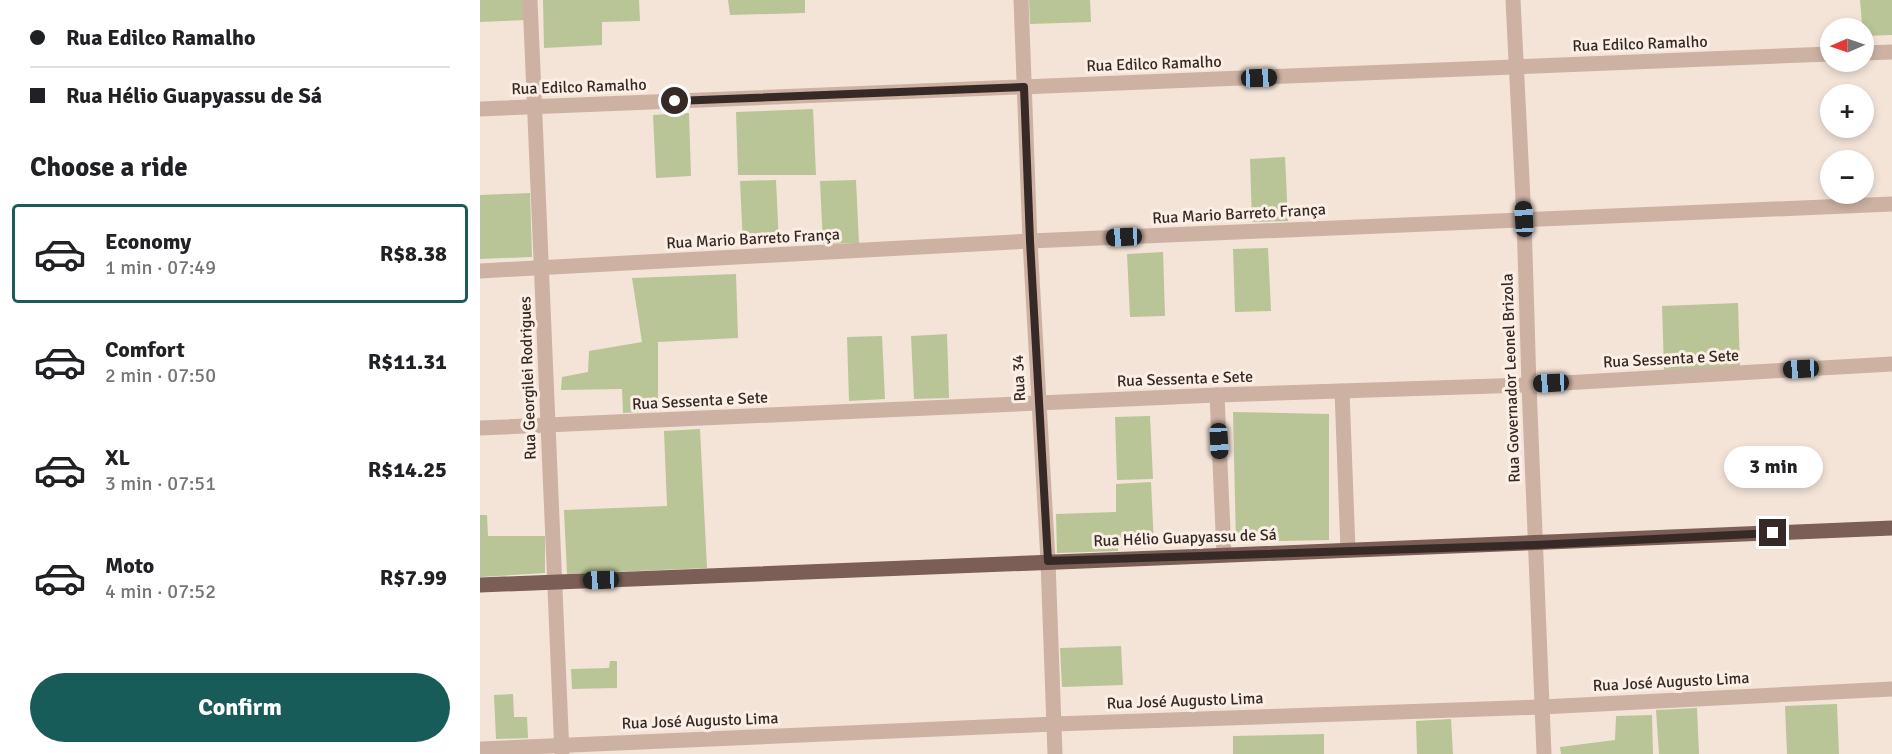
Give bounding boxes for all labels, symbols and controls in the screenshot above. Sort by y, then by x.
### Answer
north arrow [1820,18,1874,72]
map controls [1820,18,1874,204]
text: Rua Edilco Ramalho [66,24,255,51]
street label: Rua Edilco Ramalho [1572,32,1708,56]
street label: Rua Edilco Ramalho [1086,52,1222,76]
car [1241,68,1277,88]
street label: Rua Edilco Ramalho [511,75,647,99]
text: Rua Hélio Guapyassu de Sá [66,82,322,109]
button: + [1820,84,1874,138]
route start [661,87,688,114]
button: − [1820,150,1874,204]
text: Choose a ride [30,151,188,184]
street label: Rua Mario Barreto França [1152,199,1326,229]
car [1514,201,1534,237]
street label: Rua Mario Barreto França [666,224,840,254]
icon: car [33,227,87,281]
car [1106,227,1142,247]
text: Economy [105,228,191,255]
text: R$8.38 [380,240,447,267]
text: 1 min · 07:49 [105,255,216,280]
street label: Rua Governador Leonel Brizola [1497,273,1525,483]
street label: Rua Georgilei Rodrigues [515,296,541,460]
icon: car [33,335,87,389]
text: Comfort [105,336,185,363]
street label: Rua Sessenta e Sete [1602,345,1740,373]
text: R$11.31 [368,348,447,375]
street label: Rua 34 [1008,354,1030,402]
car [1783,359,1819,379]
text: 2 min · 07:50 [105,363,216,388]
street label: Rua Sessenta e Sete [1116,367,1254,391]
car [1533,373,1569,393]
street label: Rua Sessenta e Sete [631,387,769,415]
car [1209,423,1229,459]
icon: car [33,443,87,497]
text: XL [105,444,130,471]
callout: 3 min [1724,446,1822,488]
text: 3 min [1749,454,1798,479]
text: R$14.25 [368,456,447,483]
text: 3 min · 07:51 [105,471,216,496]
route end [1759,519,1786,546]
street label: Rua Hélio Guapyassu de Sá [1093,525,1277,551]
icon: car [33,551,87,605]
text: Moto [105,552,154,579]
text: R$7.99 [380,564,447,591]
car [583,570,619,590]
text: 4 min · 07:52 [105,579,216,604]
street label: Rua José Augusto Lima [1592,668,1750,696]
button: Confirm [30,673,450,742]
street label: Rua José Augusto Lima [1106,688,1264,714]
street label: Rua José Augusto Lima [621,708,779,734]

